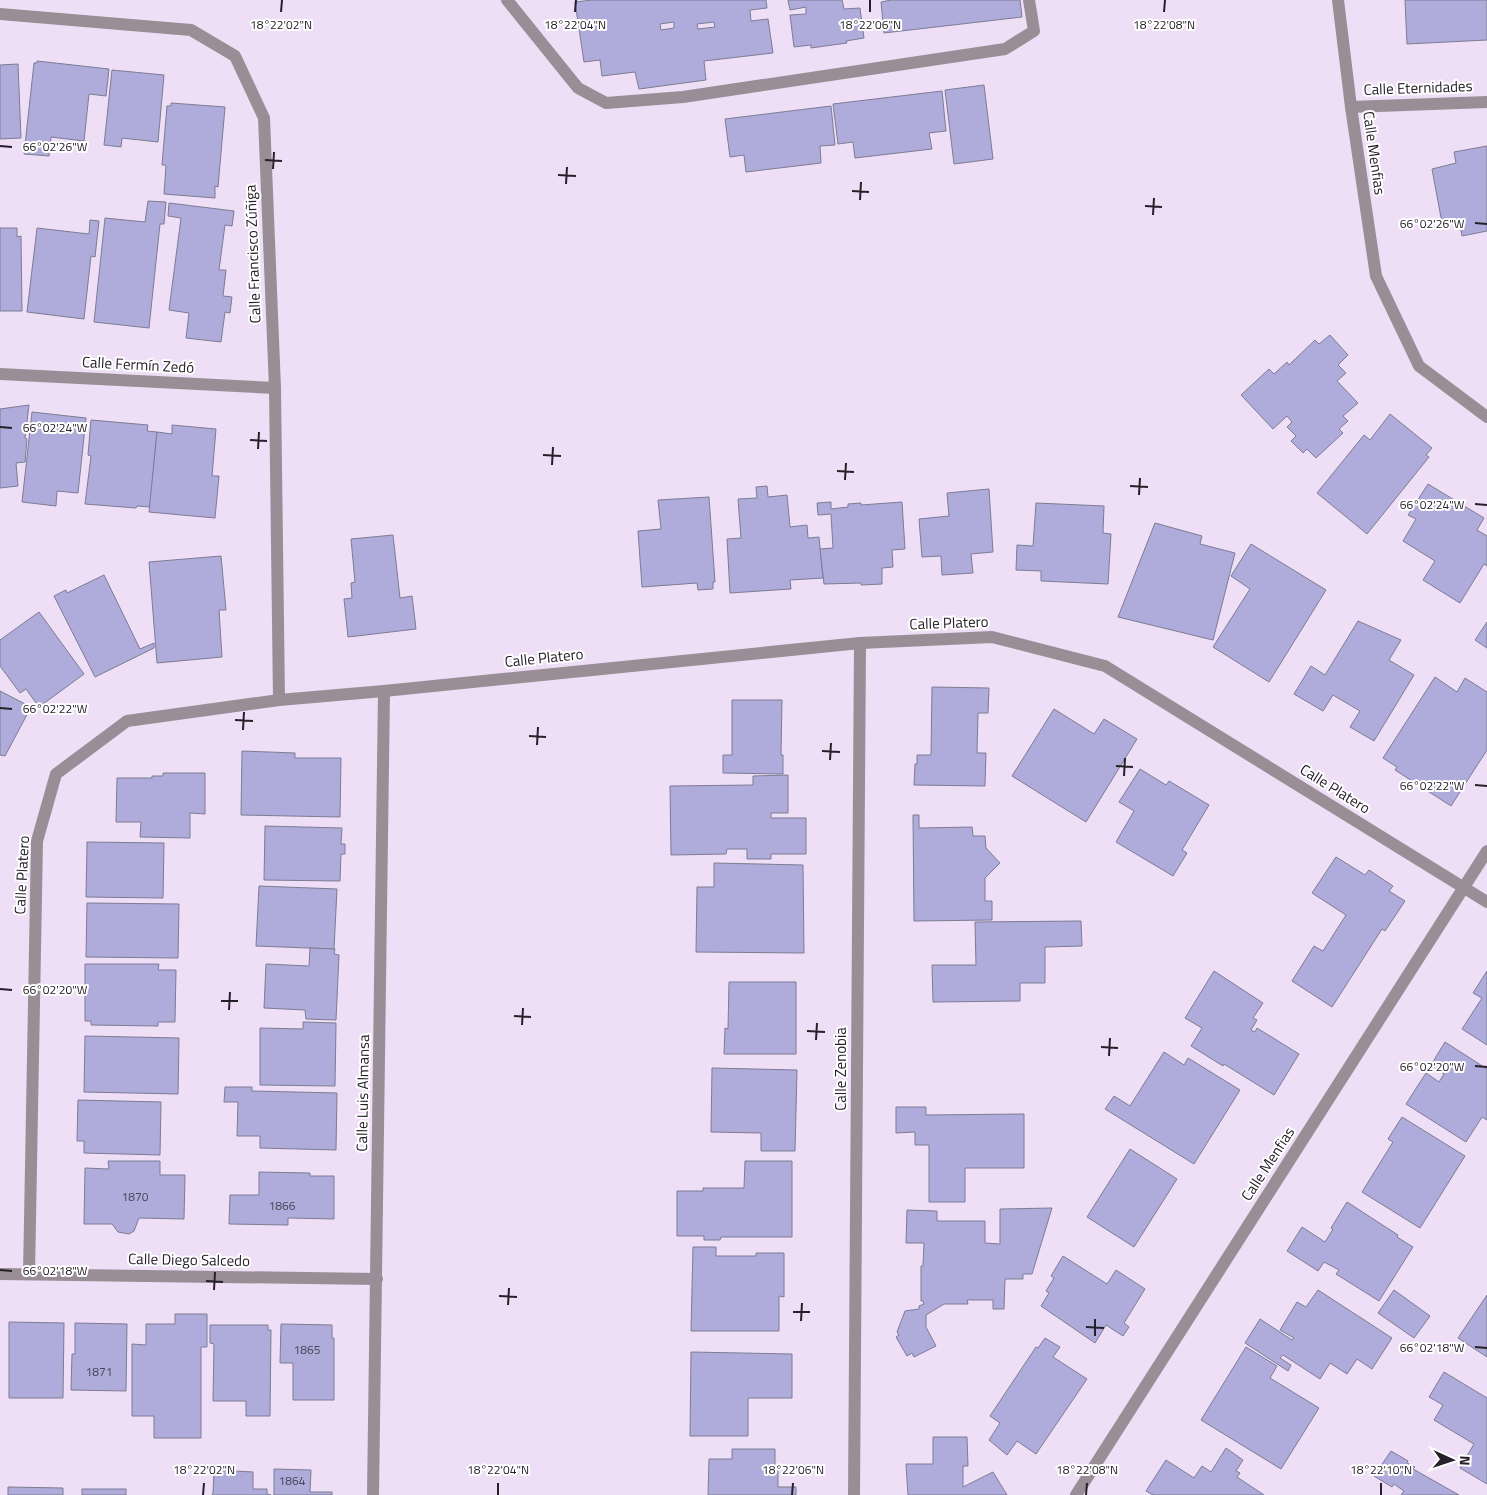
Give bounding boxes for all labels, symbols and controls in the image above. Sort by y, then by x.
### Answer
text: 18°22'02"N [250,15,312,34]
text: 18°22'04"N [544,15,606,34]
text: 18°22'06"N [839,15,901,34]
text: 18°22'08"N [1133,15,1195,34]
street label: Calle Eternidades [1363,74,1473,101]
street label: Calle Menfias [1357,110,1392,196]
text: 66°02'26"W [23,137,88,156]
street label: Calle Francisco Zúñiga [239,184,266,324]
text: 66°02'26"W [1400,214,1465,233]
street label: Calle Fermín Zedó [81,350,195,379]
text: 66°02'24"W [23,418,88,437]
text: 66°02'24"W [1400,495,1465,514]
street label: Calle Platero [909,610,989,635]
street label: Calle Platero [503,642,585,673]
text: 66°02'22"W [23,699,88,718]
street label: Calle Platero [1296,758,1375,819]
text: 66°02'22"W [1400,776,1465,795]
street label: Calle Platero [8,835,35,915]
text: 66°02'20"W [23,980,88,999]
street label: Calle Zenobia [829,1027,852,1111]
street label: Calle Luis Almansa [350,1034,375,1152]
text: 66°02'20"W [1400,1057,1465,1076]
street label: Calle Menfias [1235,1122,1300,1205]
house number: 1870 [122,1187,149,1206]
house number: 1866 [269,1196,296,1215]
street label: Calle Diego Salcedo [128,1247,250,1272]
text: 66°02'18"W [23,1261,88,1280]
text: 66°02'18"W [1400,1338,1465,1357]
house number: 1865 [294,1340,321,1359]
house number: 1871 [86,1362,112,1381]
north arrow [1427,1435,1477,1485]
text: N [1455,1455,1476,1466]
text: 18°22'02"N [173,1460,235,1479]
text: 18°22'04"N [467,1460,529,1479]
text: 18°22'06"N [762,1460,824,1479]
text: 18°22'08"N [1056,1460,1118,1479]
text: 18°22'10"N [1350,1460,1412,1479]
house number: 1864 [279,1471,306,1490]

